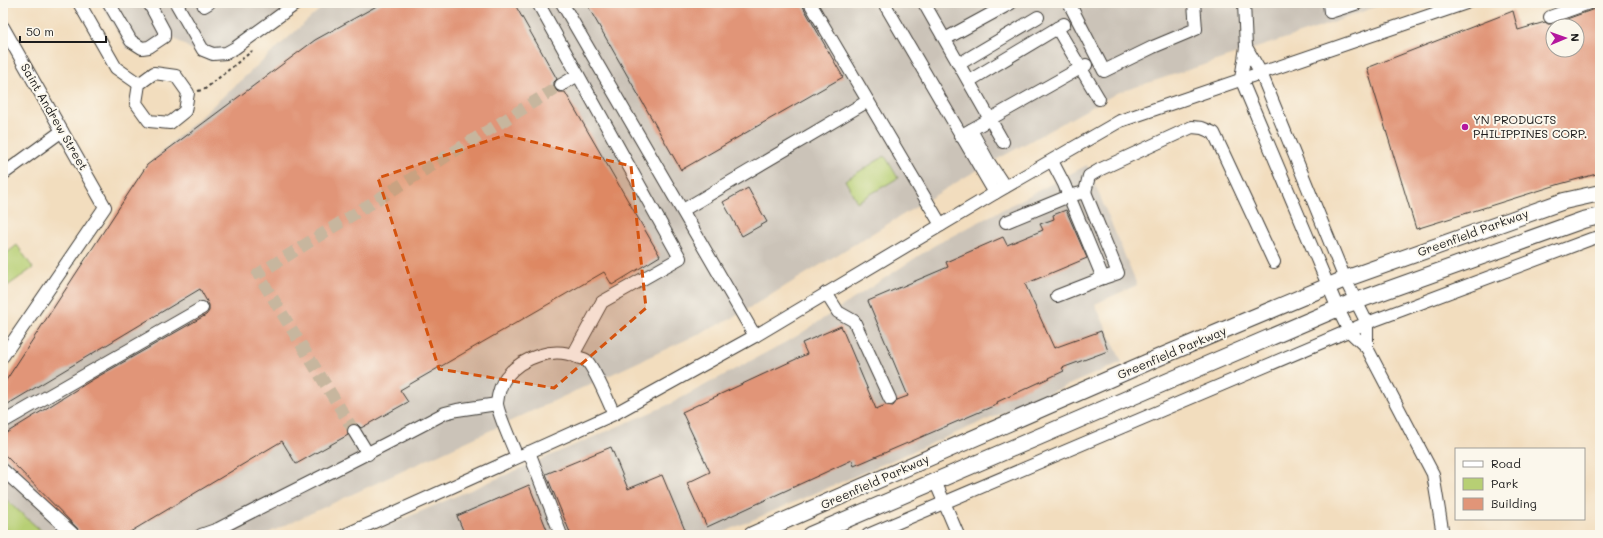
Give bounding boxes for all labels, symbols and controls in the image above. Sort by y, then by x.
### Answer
scale bar [20,18,106,44]
north arrow [1545,18,1585,58]
text: 50 m [26,23,54,39]
text: N [1568,33,1583,42]
street label: Saint Andrew Street [18,60,92,173]
place label: YN PRODUCTS PHILIPPINES CORP. [1473,111,1587,141]
marker: YN PRODUCTS PHILIPPINES CORP. [1460,122,1470,132]
street label: Greenfield Parkway [1415,205,1530,260]
street label: Greenfield Parkway [1115,322,1229,382]
legend [1455,448,1585,520]
street label: Greenfield Parkway [818,450,931,512]
text: Road [1491,455,1521,471]
text: Park [1491,475,1518,491]
text: Building [1491,495,1537,511]

